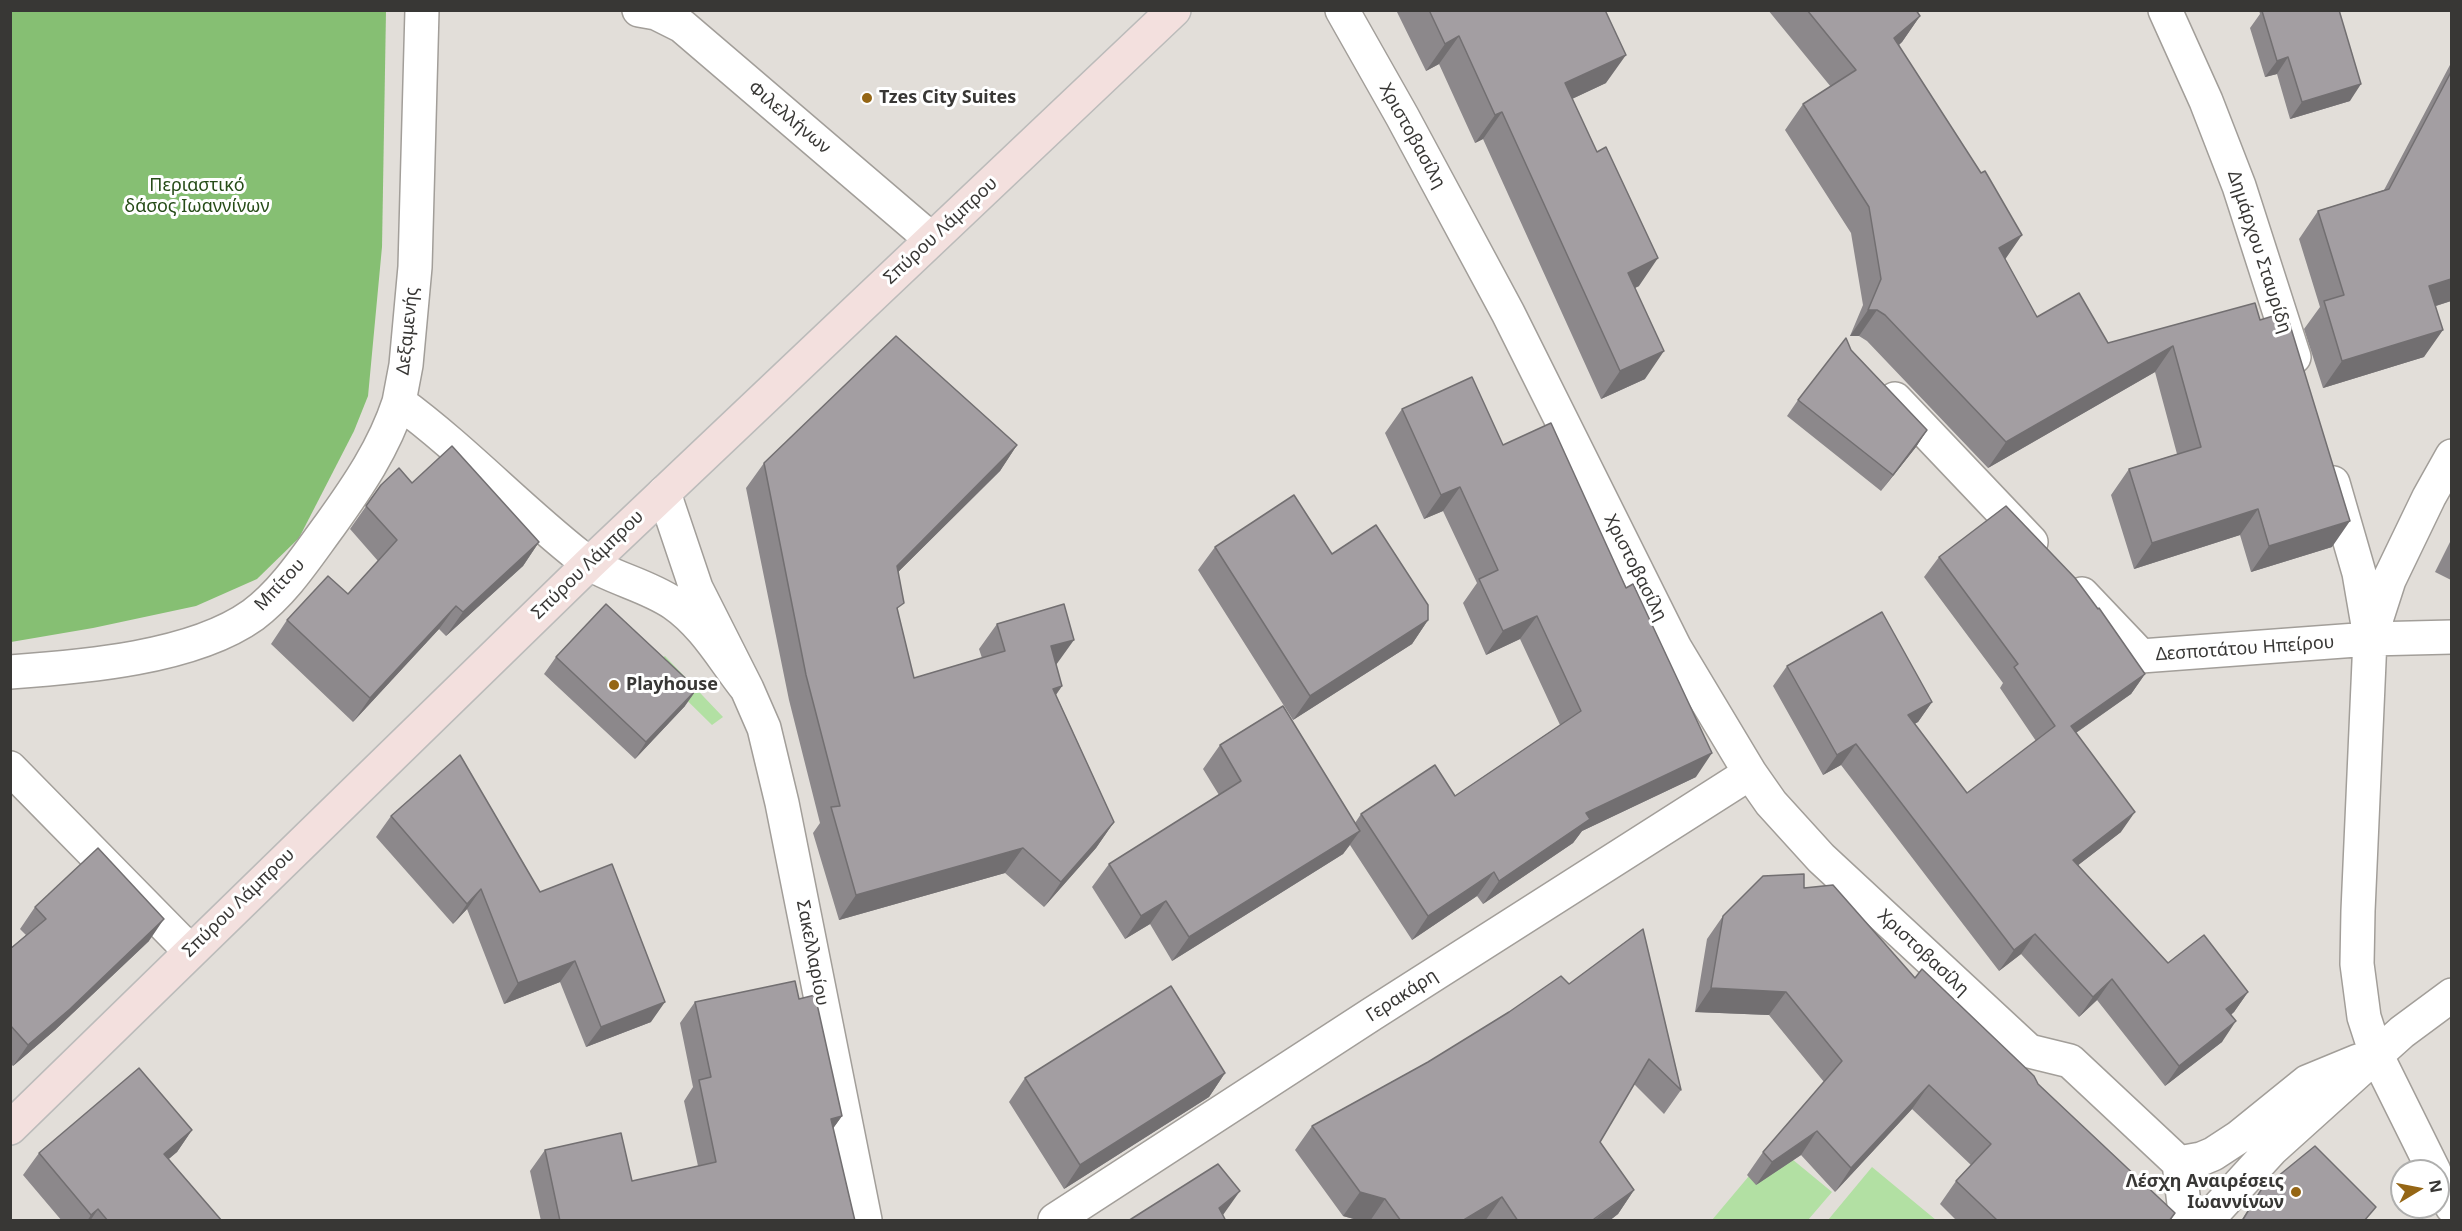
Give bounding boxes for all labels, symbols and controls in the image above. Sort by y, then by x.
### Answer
street label: Φιλελλήνων [743,77,835,159]
street label: Χριστοβασίλη [1374,80,1450,192]
place label: Tzes City Suites [879,87,1016,109]
marker: Tzes City Suites [860,91,874,105]
street label: Δημάρχου Σταυρίδη [2222,168,2296,336]
street label: Σπύρου Λάμπρου [880,173,1002,289]
park label: Περιαστικό δάσος Ιωαννίνων [125,175,269,218]
street label: Δεξαμενής [393,286,423,376]
street label: Σπύρου Λάμπρου [527,506,649,624]
street label: Χριστοβασίλη [1599,511,1671,625]
street label: Μπίτου [250,554,310,616]
street label: Δεσποτάτου Ηπείρου [2155,632,2335,666]
place label: Playhouse [626,674,718,696]
marker: Playhouse [607,678,621,692]
street label: Σπύρου Λάμπρου [178,844,300,962]
street label: Σακελλαρίου [791,898,833,1008]
street label: Χριστοβασίλη [1873,905,1973,1001]
street label: Γερακάρη [1362,965,1442,1027]
north arrow [2390,1159,2450,1219]
place label: Λέσχη Αναιρέσεις Ιωαννίνων [2126,1171,2284,1214]
text: N [2424,1178,2448,1195]
marker: Λέσχη Αναιρέσεις Ιωαννίνων [2289,1185,2303,1199]

